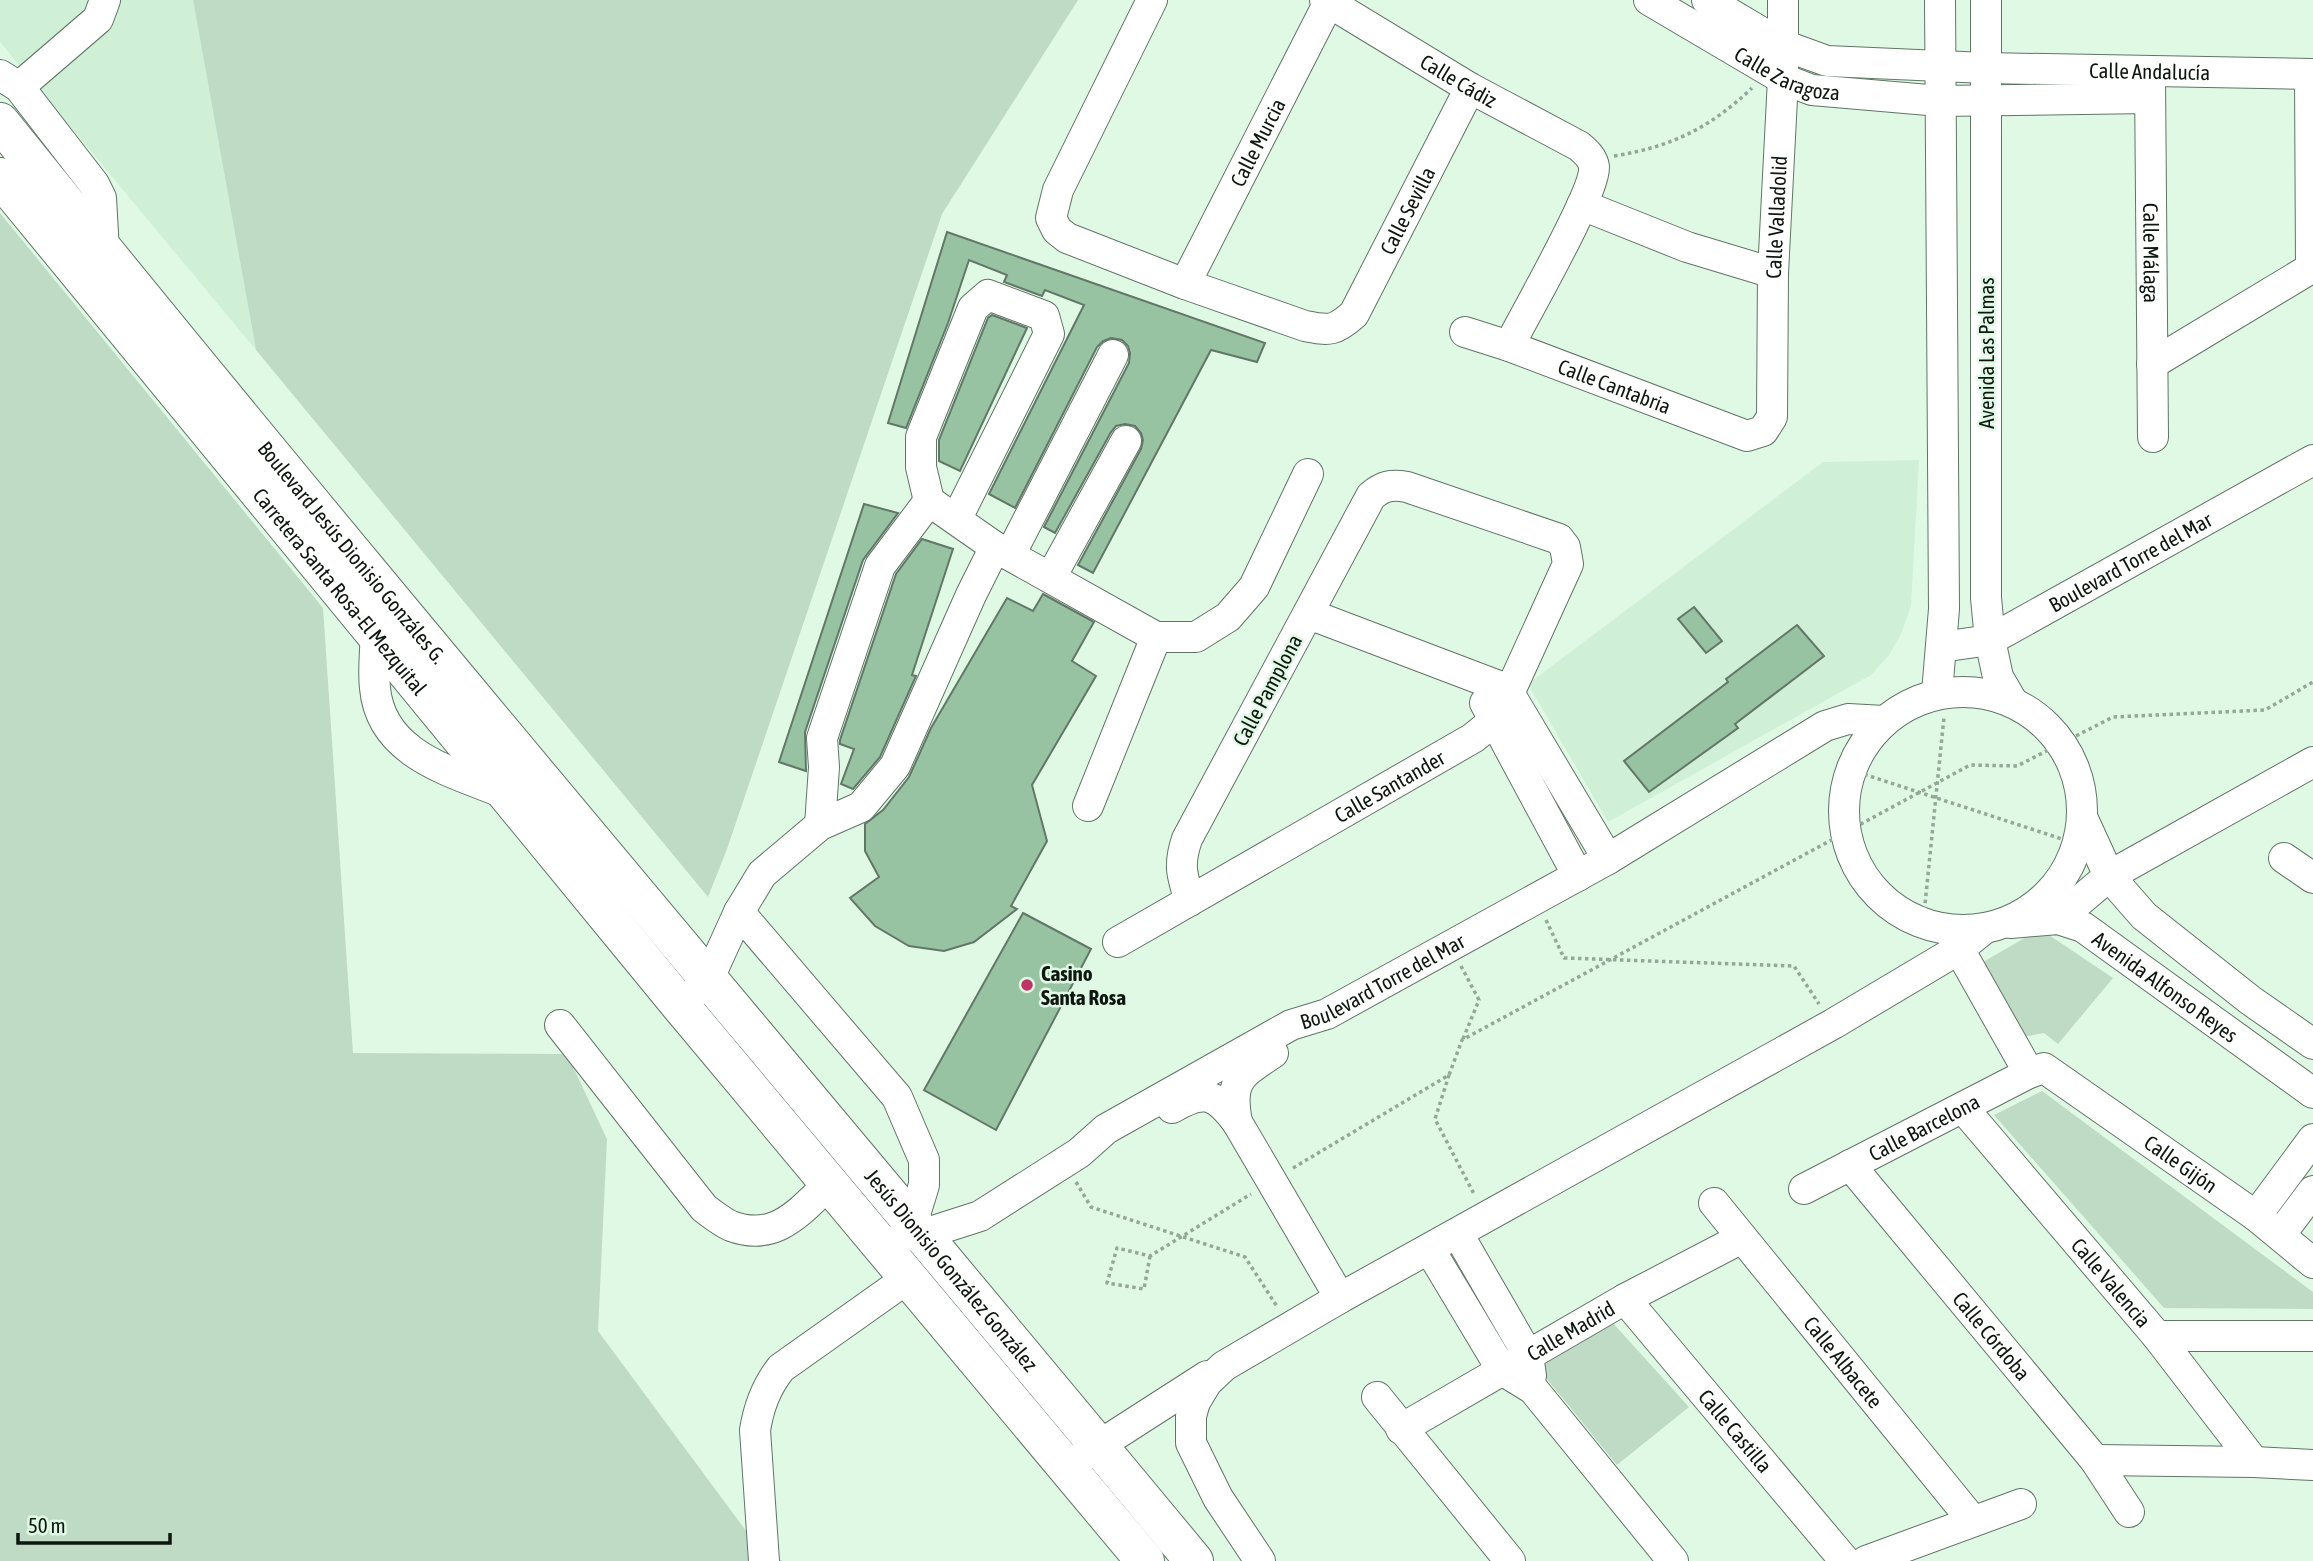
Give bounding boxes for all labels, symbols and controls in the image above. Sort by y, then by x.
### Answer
street label: Calle Zaragoza [1730,41,1841,104]
street label: Calle Cádiz [1416,49,1501,112]
street label: Calle Andalucía [2089,58,2210,84]
street label: Calle Murcia [1225,94,1290,190]
street label: Calle Valladolid [1761,155,1791,279]
street label: Calle Sevilla [1375,163,1440,258]
street label: Calle Málaga [2139,203,2164,303]
street label: Avenida Las Palmas [1974,277,1998,429]
street label: Calle Cantabria [1555,354,1674,418]
street label: Boulevard Jesús Dionisio Gonzáles G. [253,436,451,668]
street label: Carretera Santa Rosa-El Mezquital [248,483,432,700]
street label: Boulevard Torre del Mar [2045,507,2217,617]
street label: Calle Pamplona [1228,630,1306,750]
street label: Calle Santander [1330,745,1449,827]
street label: Avenida Alfonso Reyes [2088,926,2243,1047]
street label: Boulevard Torre del Mar [1297,928,1469,1034]
place label: Casino Santa Rosa [1041,961,1126,1009]
marker: Casino Santa Rosa [1019,977,1035,993]
street label: Calle Barcelona [1865,1089,1983,1166]
street label: Calle Gijón [2140,1130,2222,1197]
street label: Jesús Dionisio González González [860,1164,1043,1376]
street label: Calle Valencia [2067,1233,2156,1332]
street label: Calle Córdoba [1948,1287,2035,1385]
street label: Calle Madrid [1522,1296,1619,1365]
street label: Calle Albacete [1799,1311,1888,1413]
street label: Calle Castilla [1694,1384,1777,1477]
scale bar [18,1502,170,1546]
text: 50 m [28,1513,66,1537]

